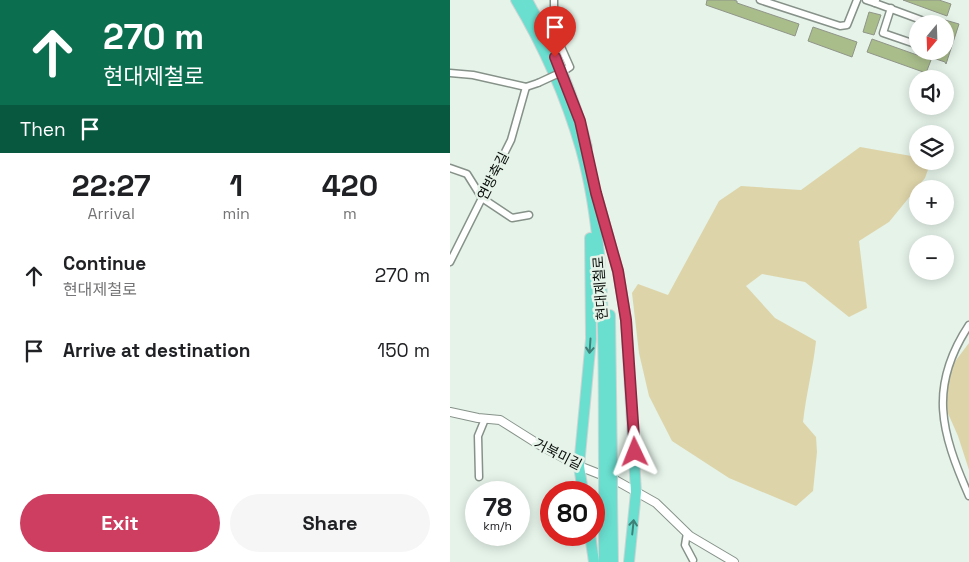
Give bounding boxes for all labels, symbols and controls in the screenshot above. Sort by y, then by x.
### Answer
pin [534,6,576,57]
icon: arrive [541,13,569,41]
text: 270 m [103,15,204,59]
north arrow [909,15,954,60]
map controls [909,15,954,280]
icon: ahead [20,20,85,85]
text: 현대제철로 [103,62,204,90]
button: sound [909,70,954,115]
icon: arrive [76,115,104,143]
text: Then [20,117,66,142]
button: layers [909,125,954,170]
street label: 연방축길 [473,149,513,203]
text: 22:27 [72,166,151,205]
text: 1 [229,166,243,205]
text: 420 [322,166,378,205]
button: + [909,180,954,225]
text: Arrival [87,203,135,224]
text: min [222,203,250,224]
text: m [343,203,357,224]
button: − [909,235,954,280]
text: Continue [63,251,146,276]
street label: 현대제철로 [589,255,611,321]
icon: ahead [20,262,48,290]
text: 270 m [375,263,430,288]
text: 현대제철로 [63,279,137,300]
icon: arrive [20,337,48,365]
text: Arrive at destination [63,338,251,363]
text: 150 m [377,338,430,363]
one-way arrow [586,338,595,354]
position arrow [608,425,660,477]
street label: 거북미길 [531,434,585,474]
speed limit sign: 80 [540,481,605,546]
text: 78 [483,491,512,523]
button: Exit [20,494,220,552]
button: Share [230,494,430,552]
text: km/h [483,518,512,534]
one-way arrow [628,519,637,535]

